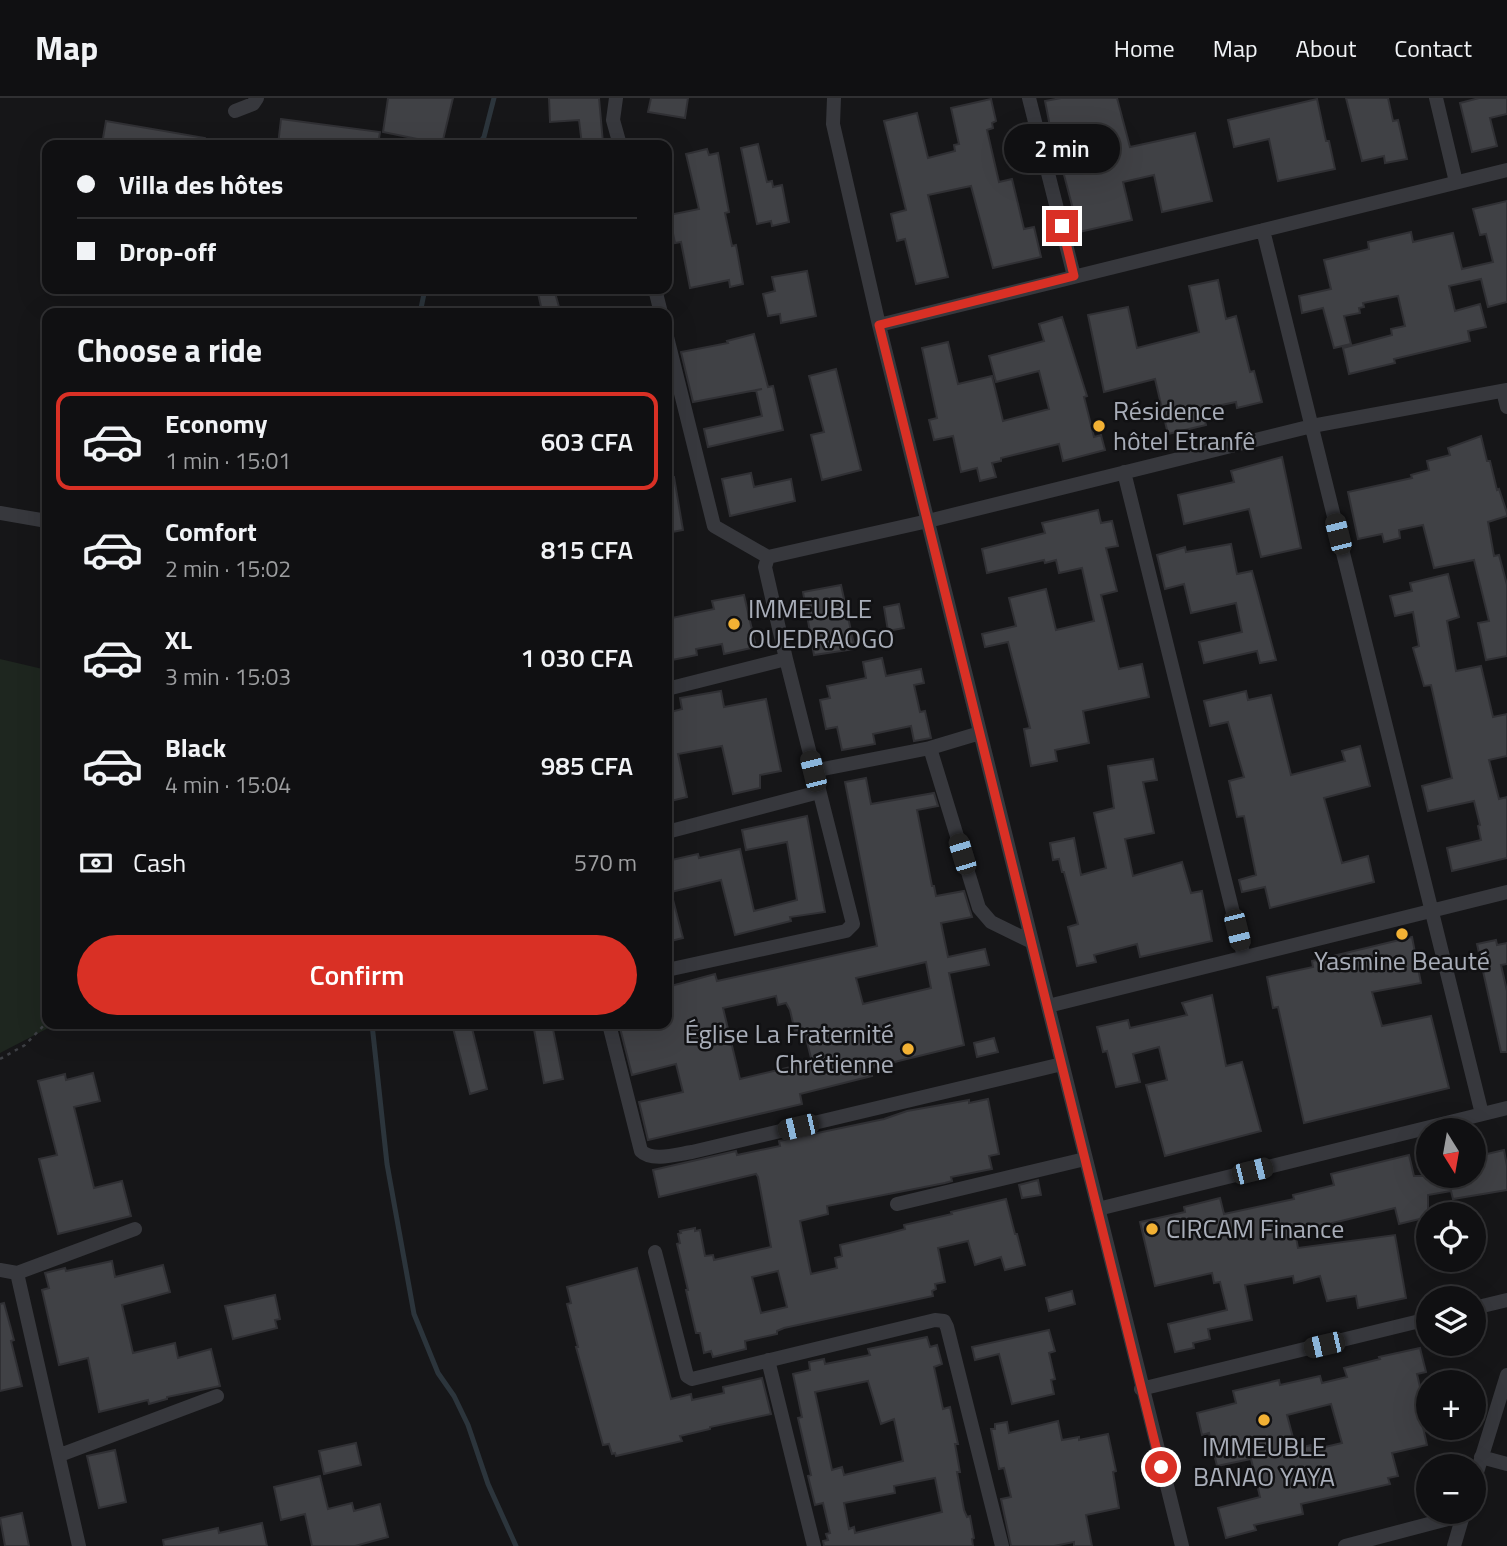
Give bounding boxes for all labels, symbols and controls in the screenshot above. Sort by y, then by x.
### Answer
text: Map [35,23,98,73]
text: Home [1114,30,1175,66]
text: Map [1213,30,1258,66]
text: About [1296,30,1356,66]
text: Contact [1394,30,1472,66]
callout: 2 min [1004,124,1120,174]
text: 2 min [1034,131,1090,166]
text: Villa des hôtes [119,165,283,204]
route end [1046,210,1078,242]
text: Drop-off [119,232,216,271]
text: Choose a ride [77,326,262,374]
place label: Résidence hôtel Etranfê [1113,391,1255,460]
text: Economy [165,404,267,443]
icon: car [81,410,144,473]
marker: Résidence hôtel Etranfê [1091,418,1107,434]
text: 603 CFA [541,422,633,461]
text: 1 min · 15:01 [165,443,291,478]
car [1323,511,1354,557]
text: Comfort [165,512,257,551]
icon: car [81,518,144,581]
text: 815 CFA [541,530,633,569]
text: 2 min · 15:02 [165,551,291,586]
place label: IMMEUBLE OUEDRAOGO [748,589,894,658]
marker: IMMEUBLE OUEDRAOGO [726,616,742,632]
text: XL [165,620,192,659]
icon: car [81,626,144,689]
text: 1 030 CFA [521,638,633,677]
text: 3 min · 15:03 [165,659,291,694]
text: Black [165,728,226,767]
icon: car [81,734,144,797]
text: 985 CFA [541,746,633,785]
car [798,748,829,794]
text: 4 min · 15:04 [165,767,291,802]
car [946,831,979,877]
text: Cash [133,843,186,882]
icon: cash [77,844,115,882]
text: 570 m [574,845,637,880]
car [1222,907,1253,953]
marker: Yasmine Beauté [1394,926,1410,942]
button: Confirm [77,935,637,1015]
place label: Yasmine Beauté [1314,941,1490,980]
place label: Église La Fraternité Chrétienne [684,1014,894,1083]
marker: Église La Fraternité Chrétienne [900,1041,916,1057]
car [776,1112,821,1142]
north arrow [1416,1118,1486,1188]
map controls [1416,1118,1486,1524]
car [1230,1156,1275,1186]
button: locate [1416,1202,1486,1272]
place label: CIRCAM Finance [1166,1209,1344,1248]
marker: CIRCAM Finance [1144,1221,1160,1237]
button: layers [1416,1286,1486,1356]
car [1302,1330,1347,1360]
button: + [1416,1370,1486,1440]
marker: IMMEUBLE BANAO YAYA [1256,1412,1272,1428]
place label: IMMEUBLE BANAO YAYA [1193,1427,1335,1496]
route start [1145,1451,1177,1483]
button: − [1416,1454,1486,1524]

